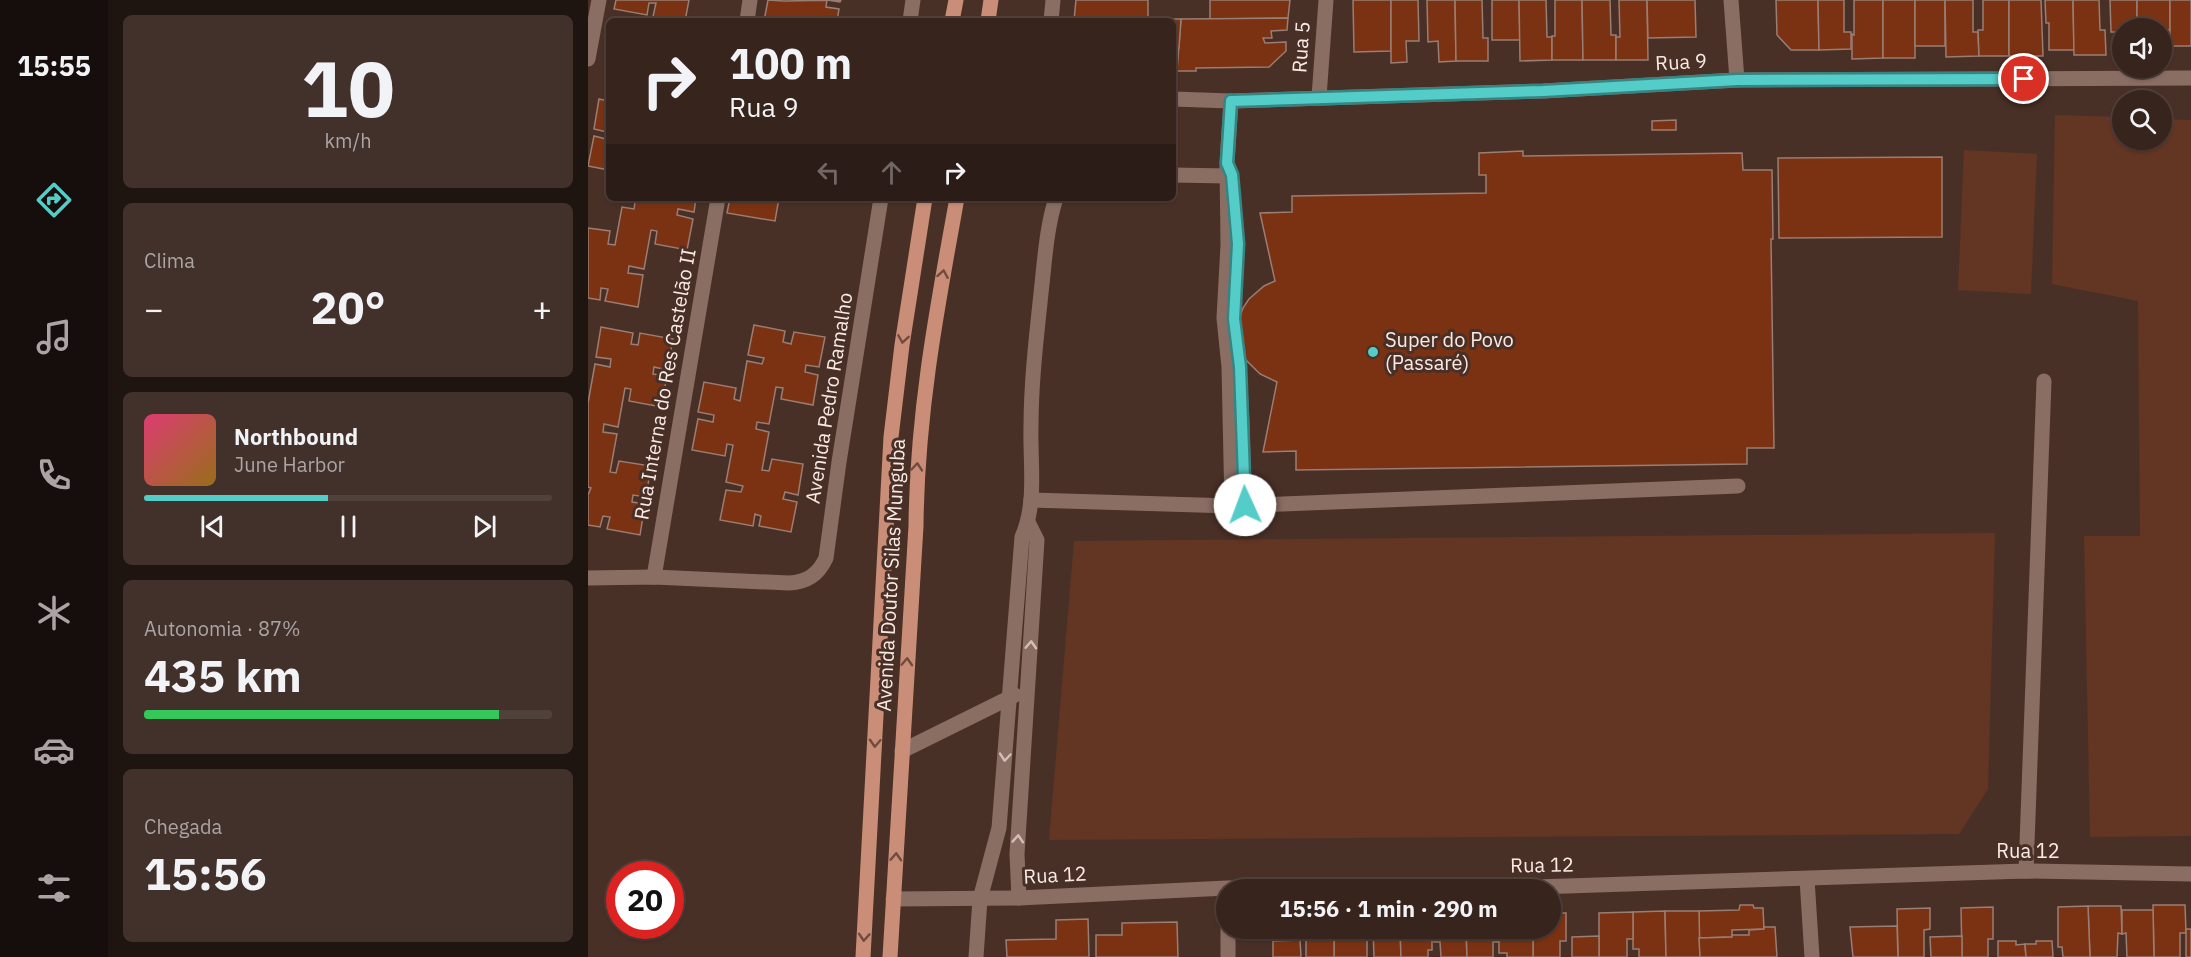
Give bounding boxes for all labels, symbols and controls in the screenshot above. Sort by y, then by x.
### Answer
map controls [2112,18,2172,150]
button: sound [2112,18,2172,78]
street label: Rua 5 [1285,20,1316,74]
text: 100 m [729,36,852,91]
text: 10 [301,37,395,138]
icon: right [630,42,708,120]
street label: Rua 9 [1655,47,1707,76]
text: 15:55 [17,48,91,83]
pin [1998,53,2049,104]
icon: arrive [2007,62,2040,95]
text: Rua 9 [729,89,799,124]
button: search [2112,90,2172,150]
text: km/h [324,127,372,154]
icon: left [812,156,845,189]
icon: ahead [875,156,908,189]
icon: right [938,156,971,189]
icon: directions [33,179,75,221]
street label: Rua Interna do Res Castelão II [627,246,702,522]
text: Clima [144,247,195,274]
one-way arrow [936,270,949,280]
text: 20° [310,278,386,336]
text: − [144,287,164,330]
text: + [532,287,552,330]
street label: Avenida Pedro Ramalho [798,290,859,505]
icon: music [33,316,75,358]
place label: Super do Povo (Passaré) [1385,326,1514,376]
one-way arrow [897,334,909,343]
marker: Super do Povo (Passaré) [1366,345,1380,359]
text: Northbound [234,422,358,451]
street label: Avenida Doutor Silas Munguba [870,438,911,712]
text: June Harbor [234,451,345,478]
icon: phone [33,454,75,496]
one-way arrow [910,463,923,472]
position arrow [1213,473,1277,537]
icon: previous [196,510,229,543]
icon: pause [332,510,365,543]
icon: next [468,510,501,543]
icon: climate [33,592,75,634]
text: Autonomia · 87% [144,615,301,642]
one-way arrow [1024,640,1037,649]
text: 435 km [144,646,302,704]
one-way arrow [901,657,914,666]
icon: car [33,729,75,771]
one-way arrow [868,738,881,747]
one-way arrow [998,752,1011,761]
text: Chegada [144,813,222,840]
one-way arrow [1012,835,1025,844]
street label: Rua 12 [1996,837,2060,864]
text: 15:56 [144,844,267,902]
street label: Rua 12 [1510,850,1574,879]
one-way arrow [889,852,902,861]
street label: Rua 12 [1023,859,1087,890]
speed limit sign: 20 [606,861,684,939]
icon: filters [33,867,75,909]
text: 15:56 · 1 min · 290 m [1279,894,1498,923]
one-way arrow [858,933,871,942]

